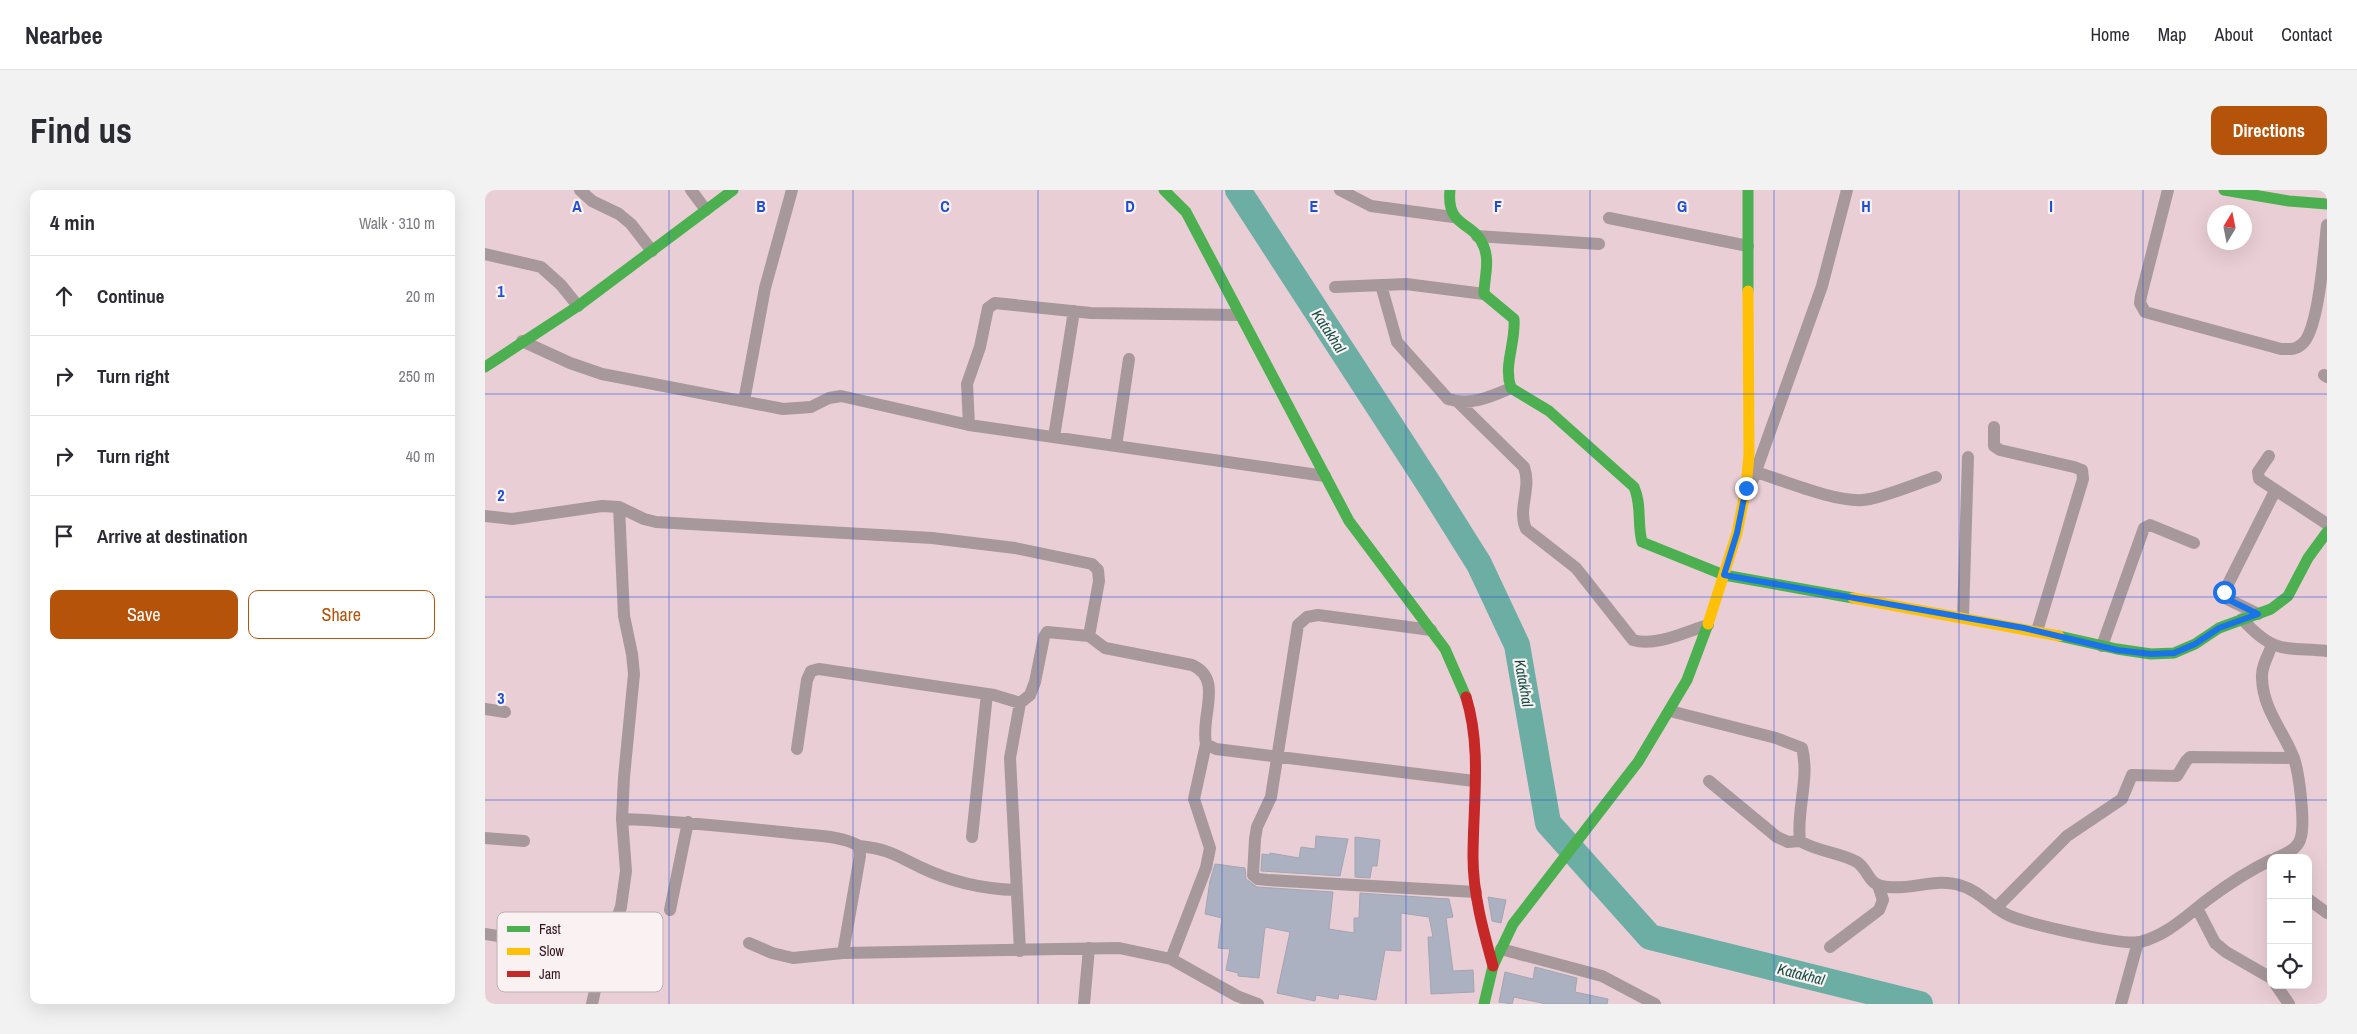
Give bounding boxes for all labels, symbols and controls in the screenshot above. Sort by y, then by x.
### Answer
text: Nearbee [25,19,103,51]
text: Home [2090,22,2130,47]
text: Map [2158,22,2187,47]
text: About [2215,22,2253,47]
text: Contact [2281,22,2332,47]
button: Directions [2211,106,2327,155]
text: Find us [30,107,132,154]
text: A [572,195,582,217]
text: B [756,195,766,217]
text: C [940,195,950,217]
text: D [1125,195,1135,217]
text: E [1310,195,1319,217]
text: F [1494,195,1502,217]
text: G [1677,195,1687,217]
text: H [1861,195,1871,217]
text: I [2049,195,2053,217]
north arrow [2207,205,2252,250]
text: 4 min [50,208,95,237]
text: Walk · 310 m [359,212,435,234]
text: 1 [497,280,505,302]
icon: ahead [50,282,78,310]
text: Continue [97,283,165,309]
text: 20 m [406,285,435,307]
water label: Katakhal [1307,305,1351,357]
icon: right [50,362,78,390]
text: Turn right [97,363,169,389]
text: 250 m [399,365,435,387]
icon: right [50,442,78,470]
text: Turn right [97,443,169,469]
text: 40 m [406,445,435,467]
route end [1735,477,1758,500]
text: 2 [497,484,505,506]
icon: arrive [50,522,78,550]
text: Arrive at destination [97,523,248,549]
route start [2213,581,2236,604]
button: Save [50,590,238,639]
button: Share [248,590,435,639]
water label: Katakhal [1510,658,1539,709]
text: 3 [497,687,505,709]
map controls [2267,854,2312,989]
button: + [2267,854,2312,899]
button: − [2267,899,2312,944]
legend [497,912,663,992]
text: Fast [539,920,561,938]
text: Slow [539,942,565,960]
button: locate [2267,944,2312,989]
water label: Katakhal [1775,958,1827,990]
text: Jam [539,965,561,983]

